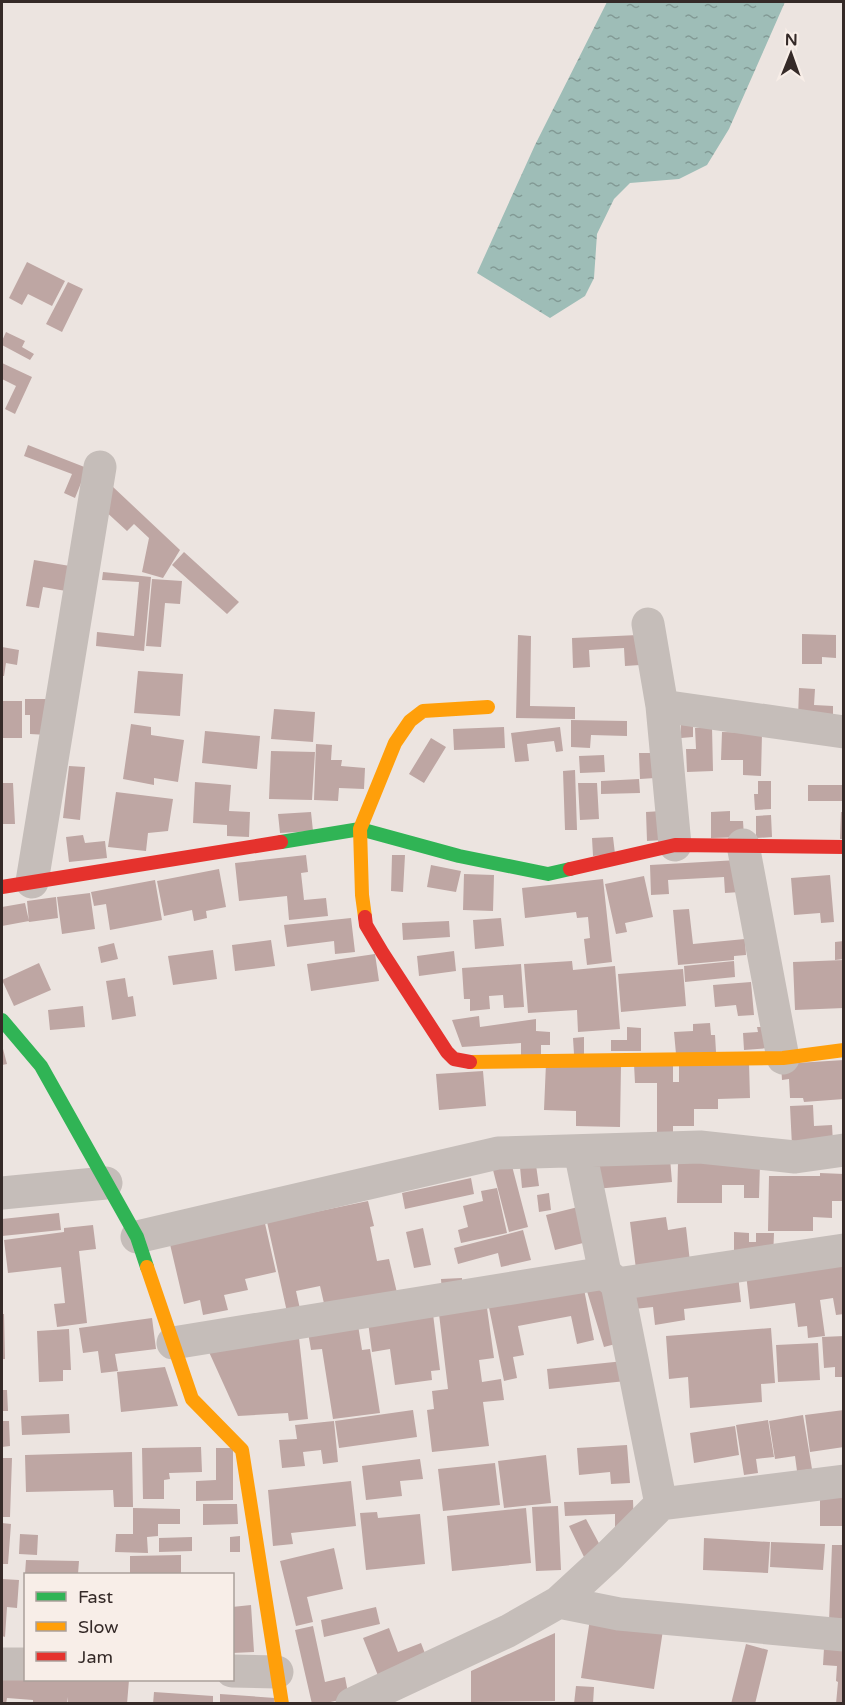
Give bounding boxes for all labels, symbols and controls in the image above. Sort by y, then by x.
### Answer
north arrow [761,24,821,84]
text: N [785,30,798,50]
legend [24,1573,234,1681]
text: Fast [78,1586,113,1608]
text: Slow [78,1616,119,1638]
text: Jam [78,1646,113,1668]

